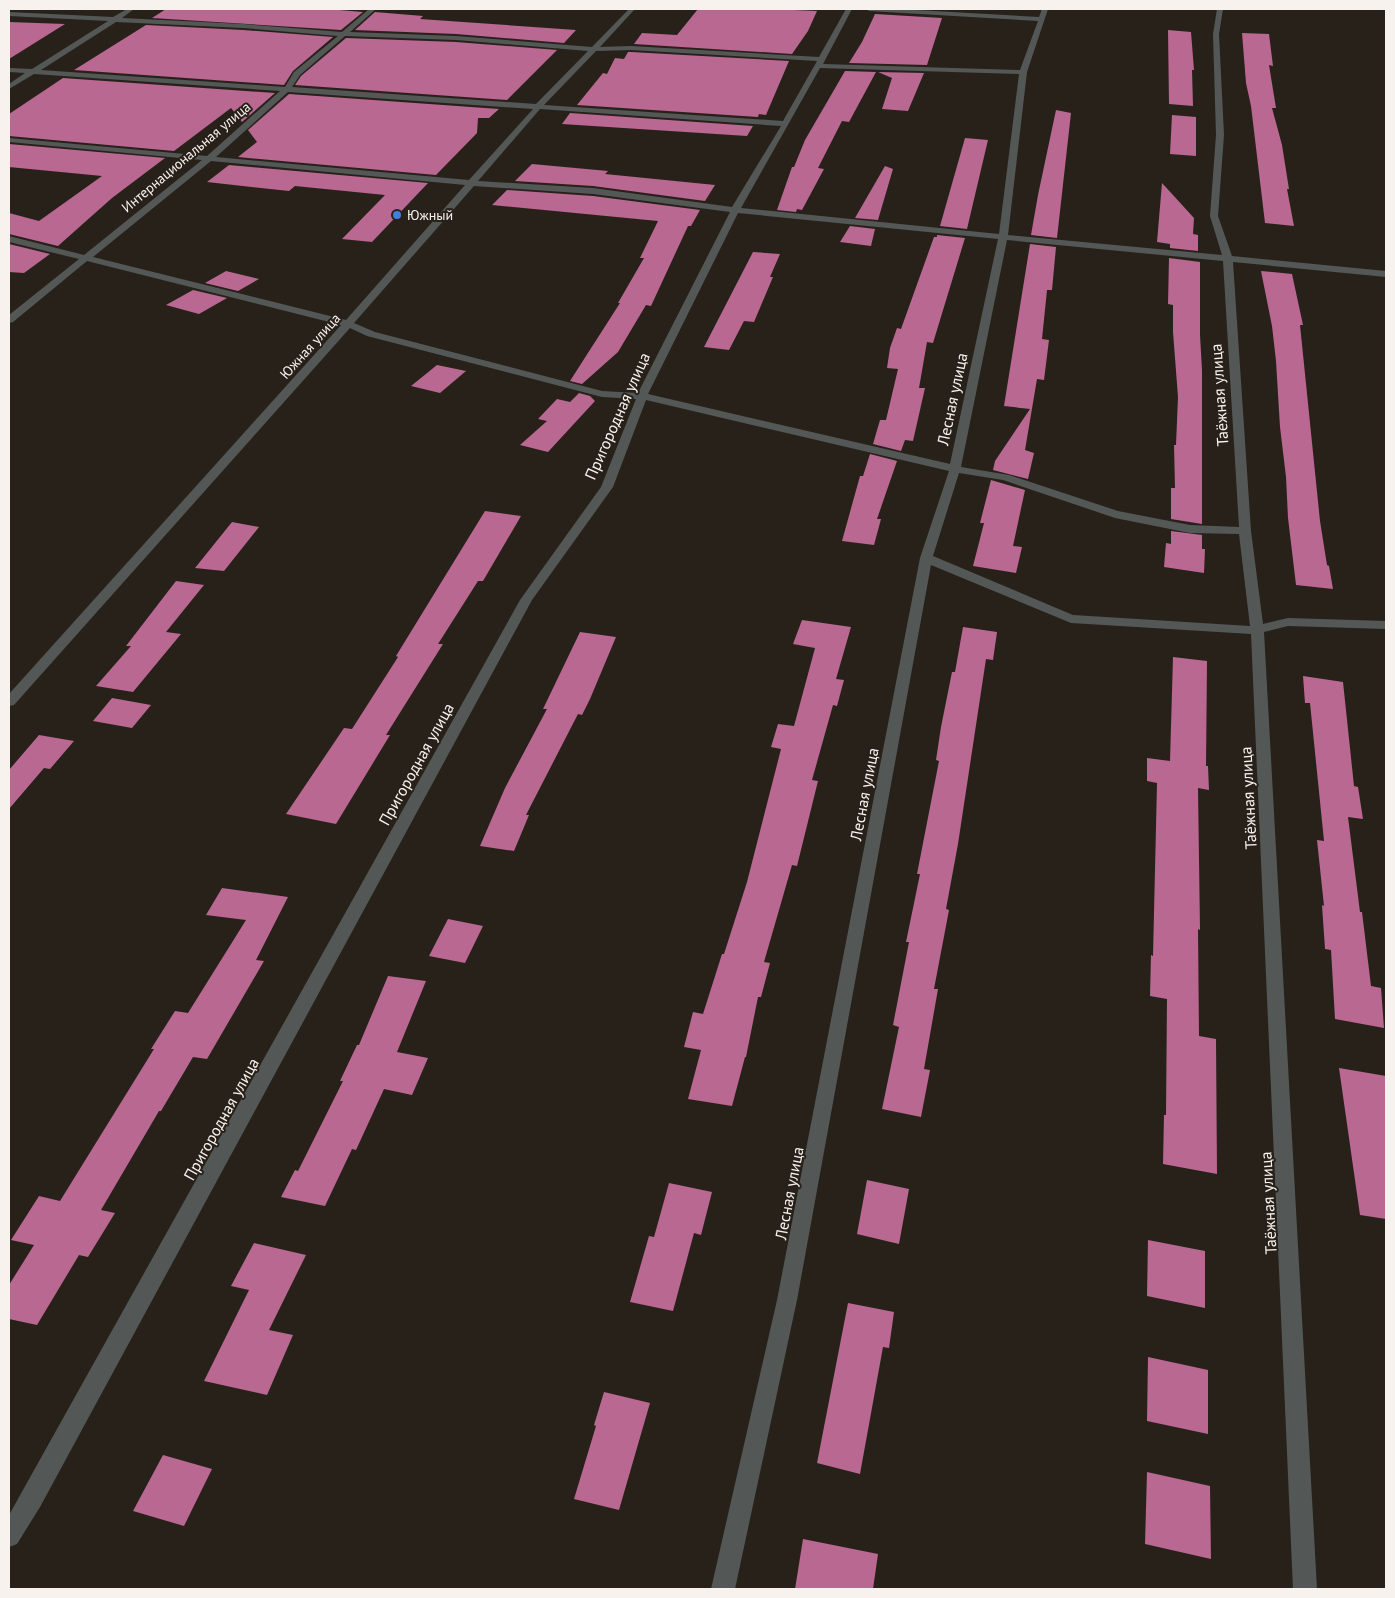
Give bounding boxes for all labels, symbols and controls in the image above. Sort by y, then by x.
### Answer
street label: Интернациональная улица [118,98,254,216]
place label: Южный [407,206,453,224]
marker: Южный [391,209,403,221]
street label: Южная улица [276,309,344,383]
street label: Таёжная улица [1205,343,1233,447]
street label: Пригородная улица [580,349,654,483]
street label: Лесная улица [932,351,972,448]
street label: Пригородная улица [374,699,458,829]
street label: Лесная улица [845,746,883,843]
street label: Таёжная улица [1235,746,1261,850]
street label: Пригородная улица [179,1054,263,1184]
street label: Лесная улица [770,1145,808,1242]
street label: Таёжная улица [1255,1151,1281,1255]

